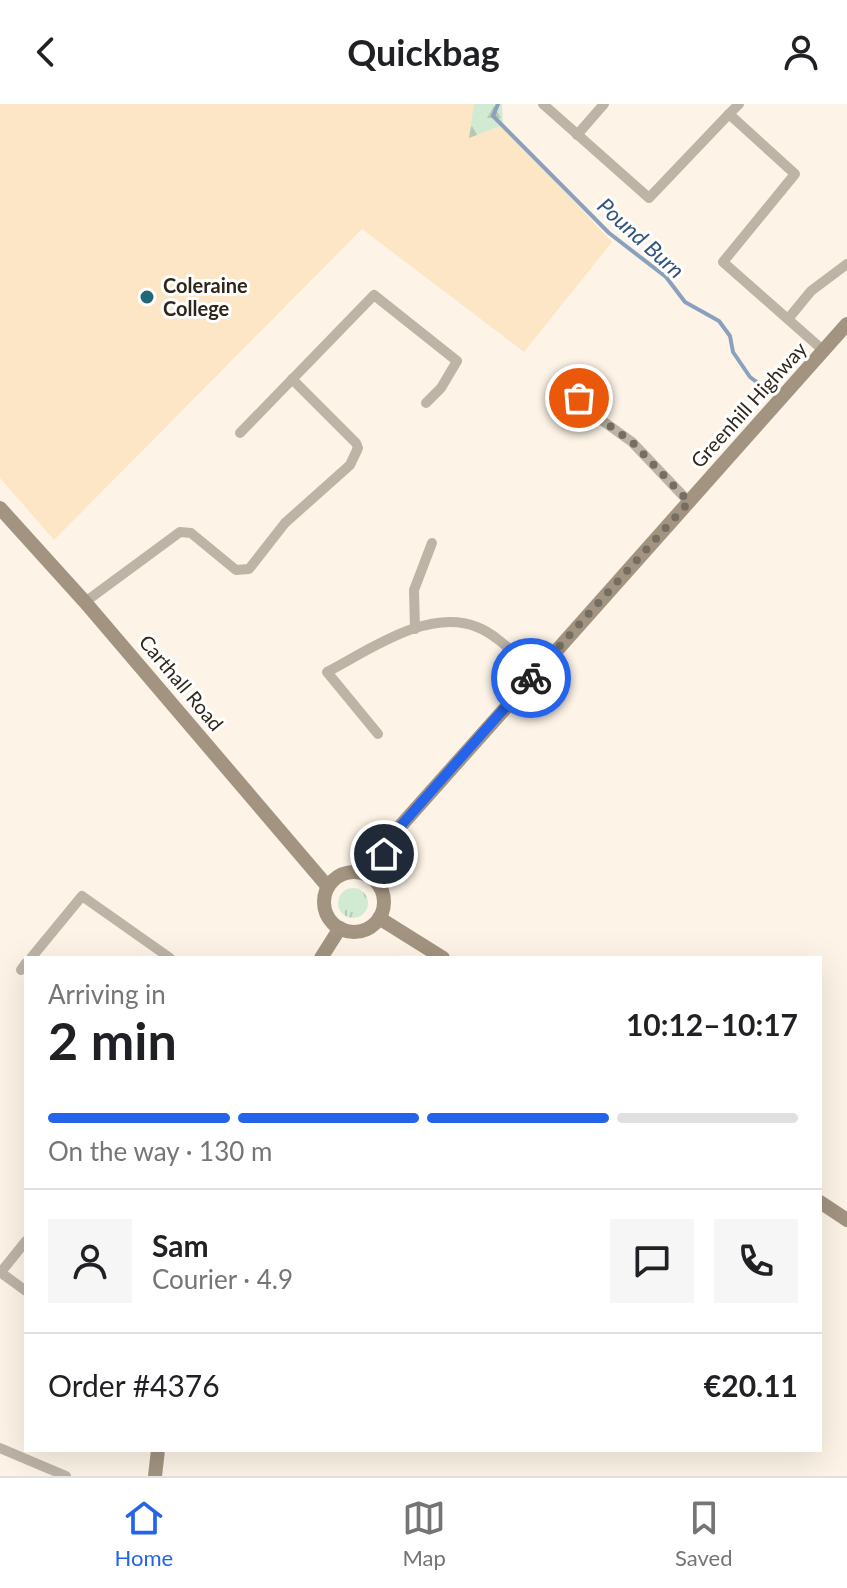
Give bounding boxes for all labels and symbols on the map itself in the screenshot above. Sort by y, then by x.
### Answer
water label: Pound Burn [592,192,690,284]
place label: Coleraine College [163,273,248,320]
marker: Coleraine College [138,288,156,306]
street label: Greenhill Highway [685,336,812,472]
pin [545,364,613,432]
street label: Carthall Road [135,630,229,735]
courier [491,638,571,718]
pin [350,820,418,888]

